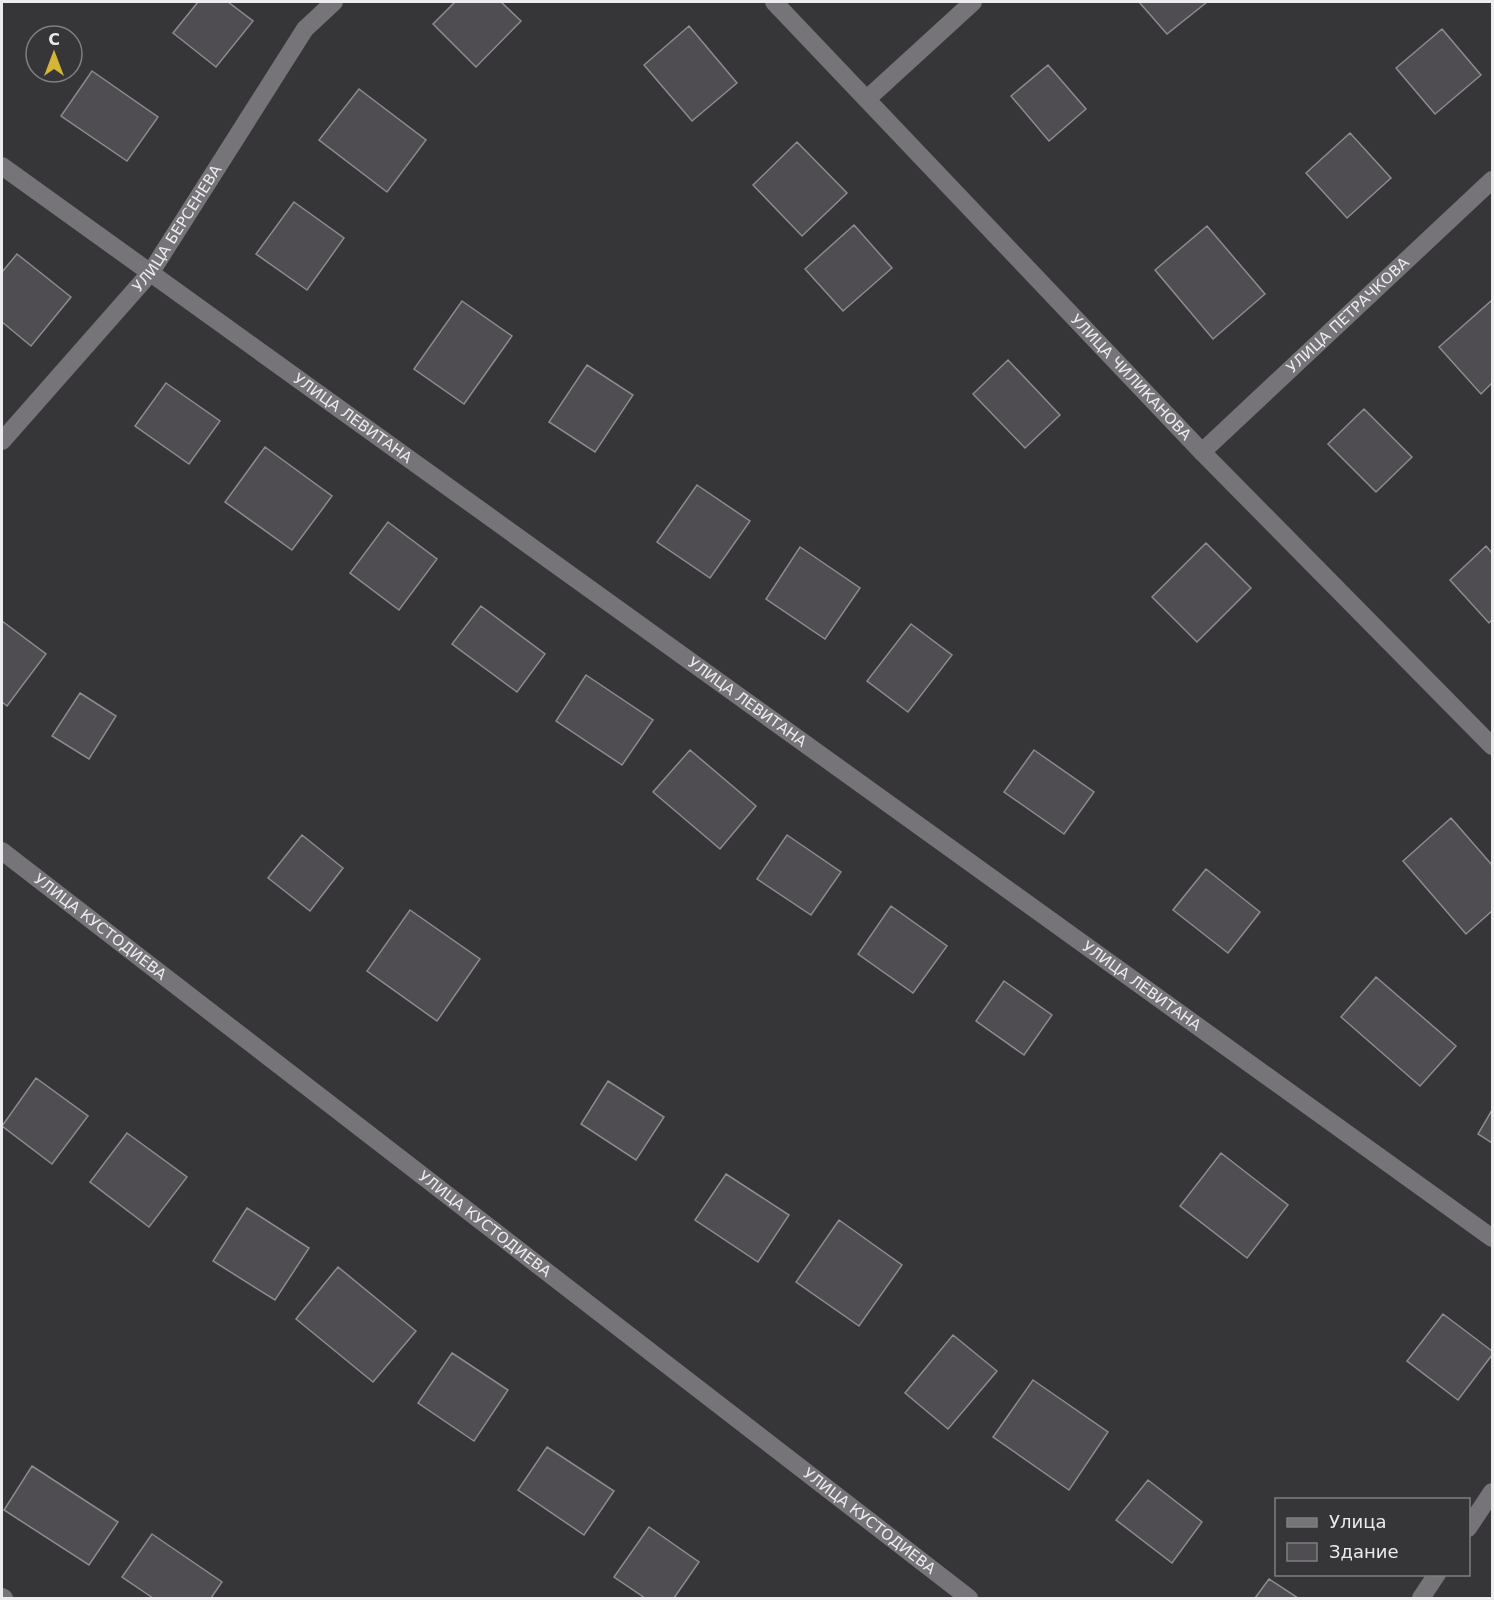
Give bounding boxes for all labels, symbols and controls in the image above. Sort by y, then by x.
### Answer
north arrow [24,24,84,84]
text: С [48,30,60,49]
street label: УЛИЦА БЕРСЕНЕВА [129,161,226,296]
street label: УЛИЦА ПЕТРАЧКОВА [1283,253,1413,377]
street label: УЛИЦА ЧИЛИКАНОВА [1067,311,1196,445]
street label: УЛИЦА ЛЕВИТАНА [290,370,416,467]
street label: УЛИЦА ЛЕВИТАНА [684,653,811,751]
street label: УЛИЦА КУСТОДИЕВА [30,870,171,984]
street label: УЛИЦА ЛЕВИТАНА [1079,937,1205,1035]
street label: УЛИЦА КУСТОДИЕВА [415,1167,555,1281]
street label: УЛИЦА КУСТОДИЕВА [799,1464,940,1578]
legend [1275,1498,1470,1576]
text: Улица [1329,1511,1386,1532]
text: Здание [1329,1541,1399,1562]

